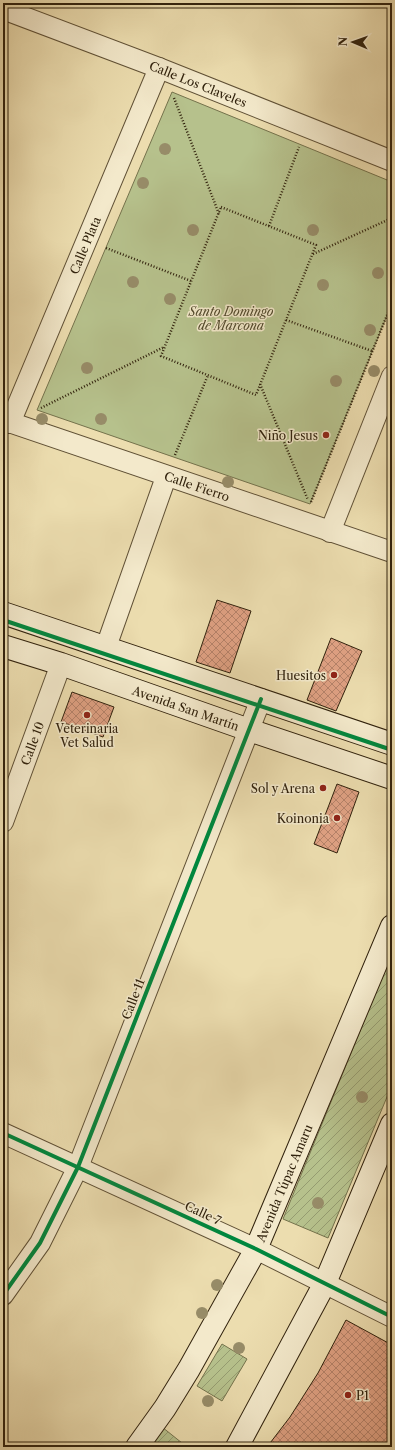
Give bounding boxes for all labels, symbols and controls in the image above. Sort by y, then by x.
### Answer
north arrow [333,22,373,62]
text: N [336,36,350,47]
street label: Calle Los Claveles [147,58,249,110]
street label: Calle Plata [66,213,104,276]
park label: Santo Domingo de Marcona [188,304,274,333]
place label: Niño Jesus [258,428,318,443]
marker: Niño Jesus [321,430,331,440]
street label: Calle Fierro [162,468,232,504]
place label: Huesitos [276,668,326,683]
marker: Huesitos [329,670,339,680]
street label: Avenida San Martín [130,682,242,734]
marker: Veterinaria Vet Salud [82,710,92,720]
street label: Calle 10 [17,719,47,767]
place label: Veterinaria Vet Salud [55,721,119,750]
place label: Sol y Arena [251,781,316,796]
marker: Sol y Arena [318,783,328,793]
place label: Koinonia [277,811,330,826]
marker: Koinonia [332,813,342,823]
street label: Calle 11 [118,976,148,1022]
street label: Avenida Túpac Amaru [252,1121,315,1245]
street label: Calle 7 [182,1198,224,1228]
place label: P1 [356,1388,369,1403]
marker: P1 [343,1390,353,1400]

